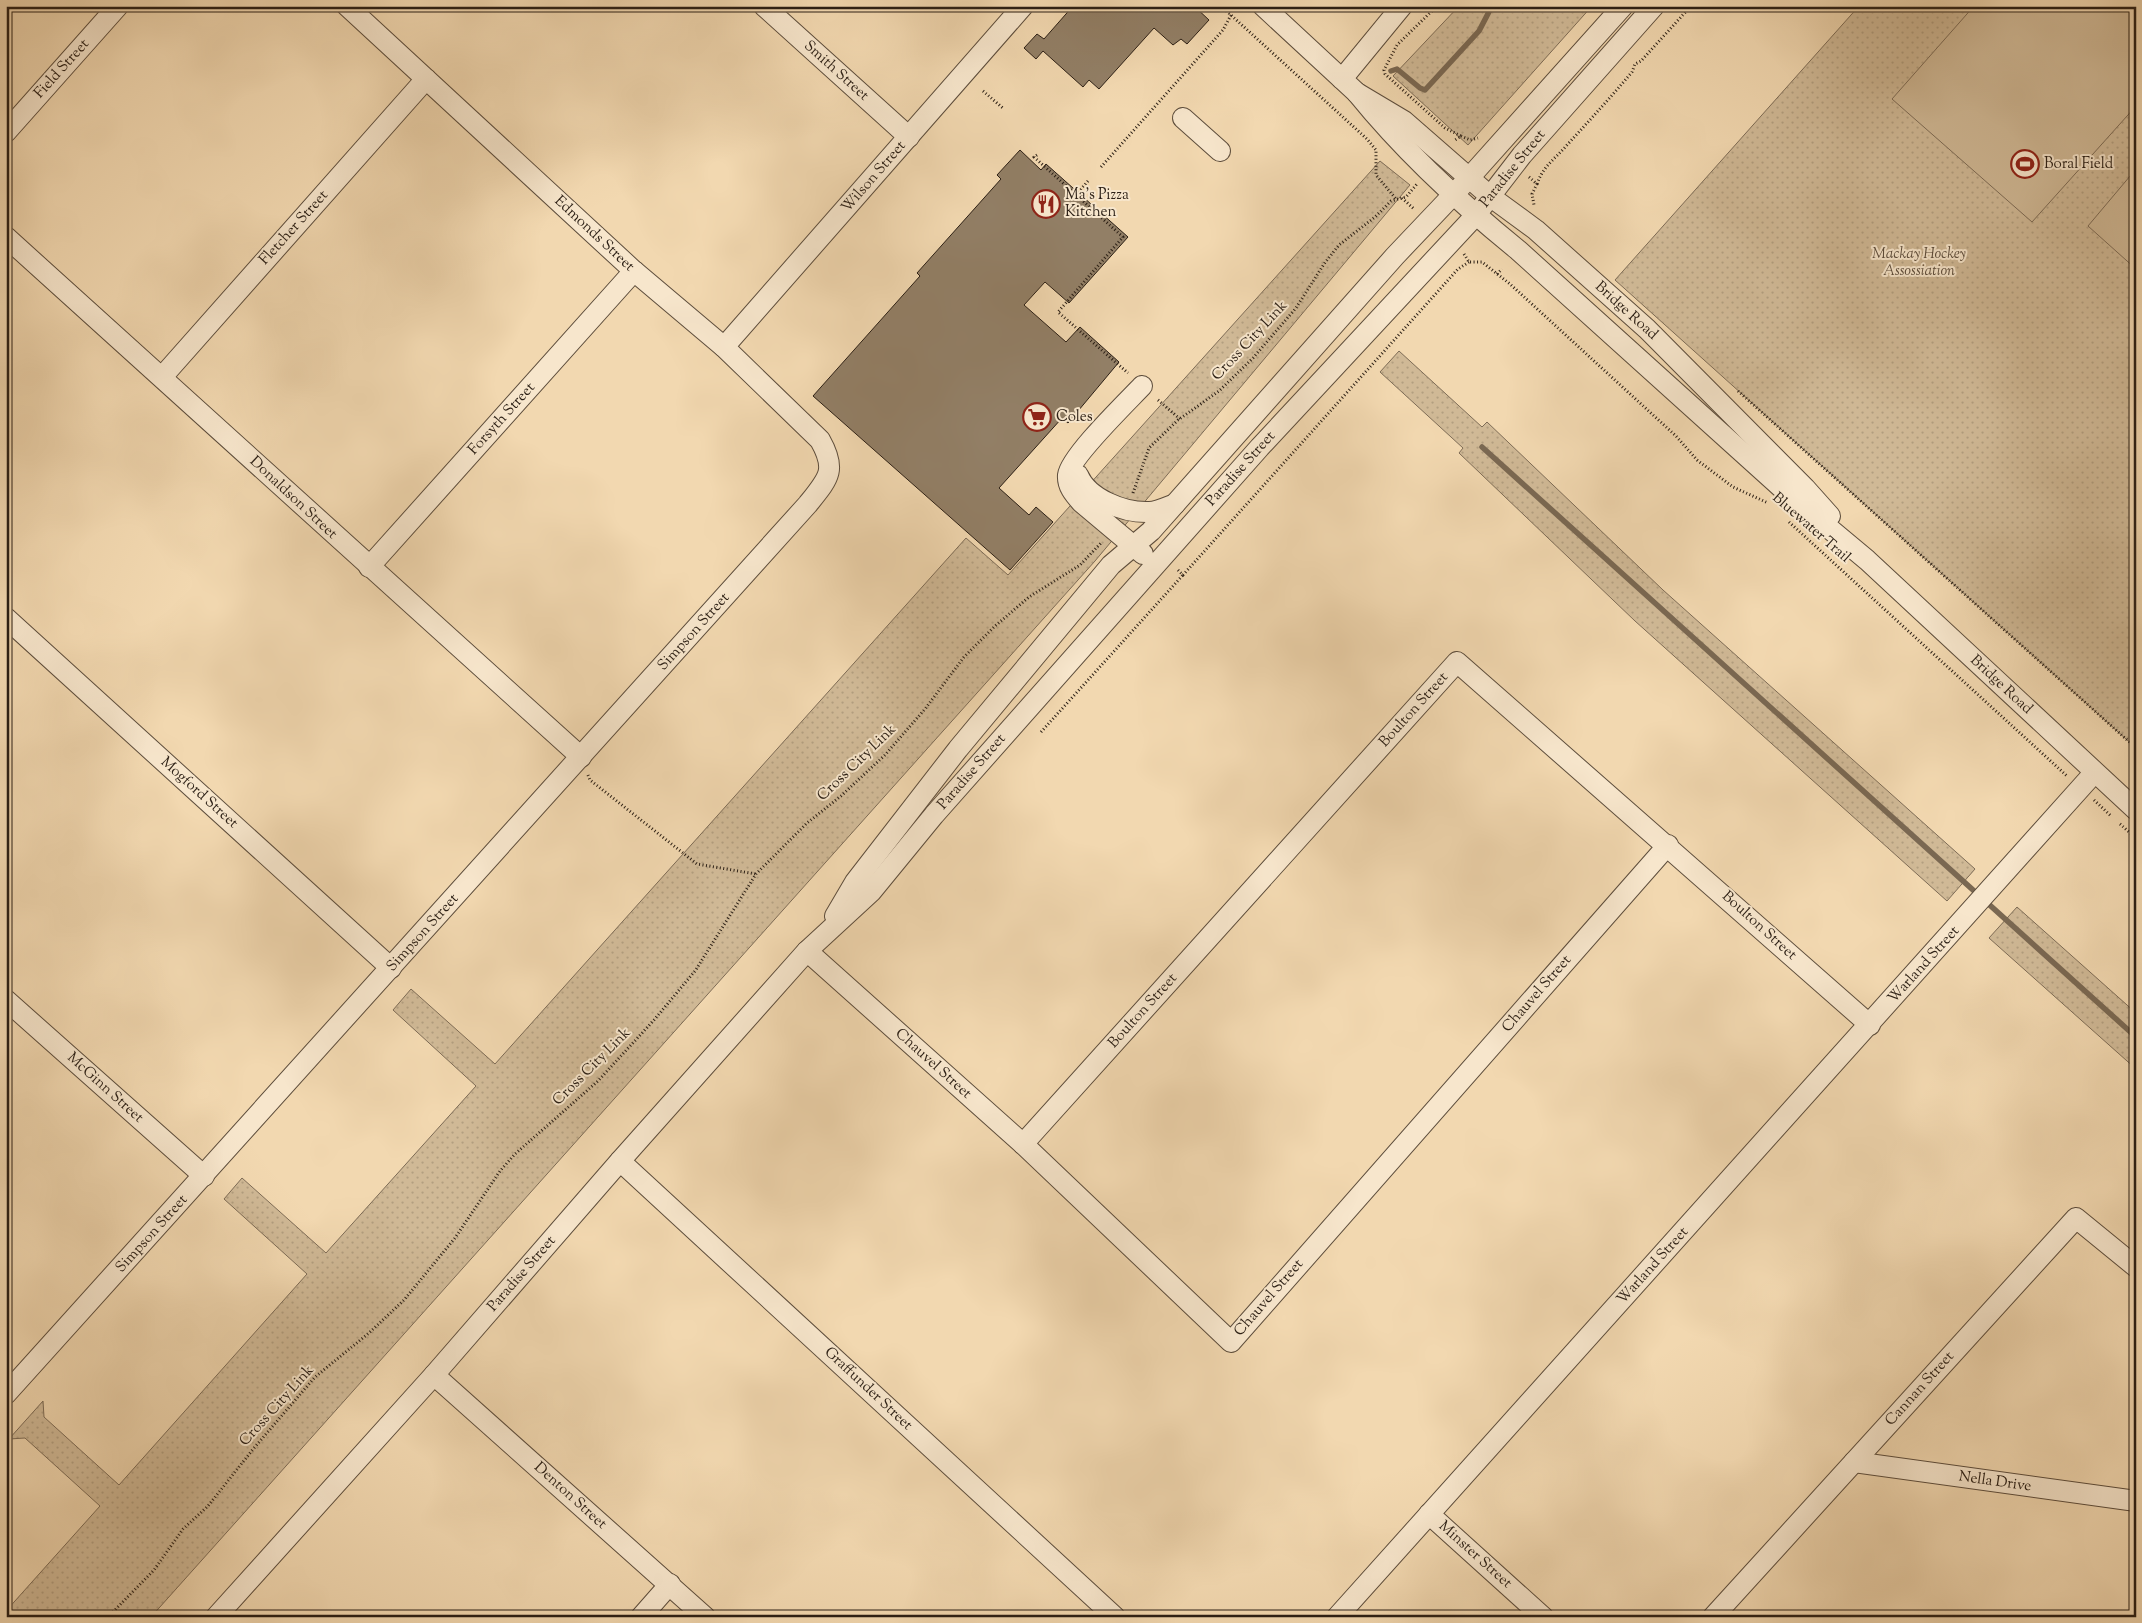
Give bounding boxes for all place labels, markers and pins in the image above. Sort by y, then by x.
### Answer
sports icon: Boral Field [2010,149,2040,179]
place label: Boral Field [2044,154,2114,175]
place label: Ma's Pizza Kitchen [1065,185,1129,223]
restaurant icon: Ma's Pizza Kitchen [1031,189,1061,219]
supermarket icon: Coles [1022,402,1052,432]
place label: Coles [1056,407,1093,428]

